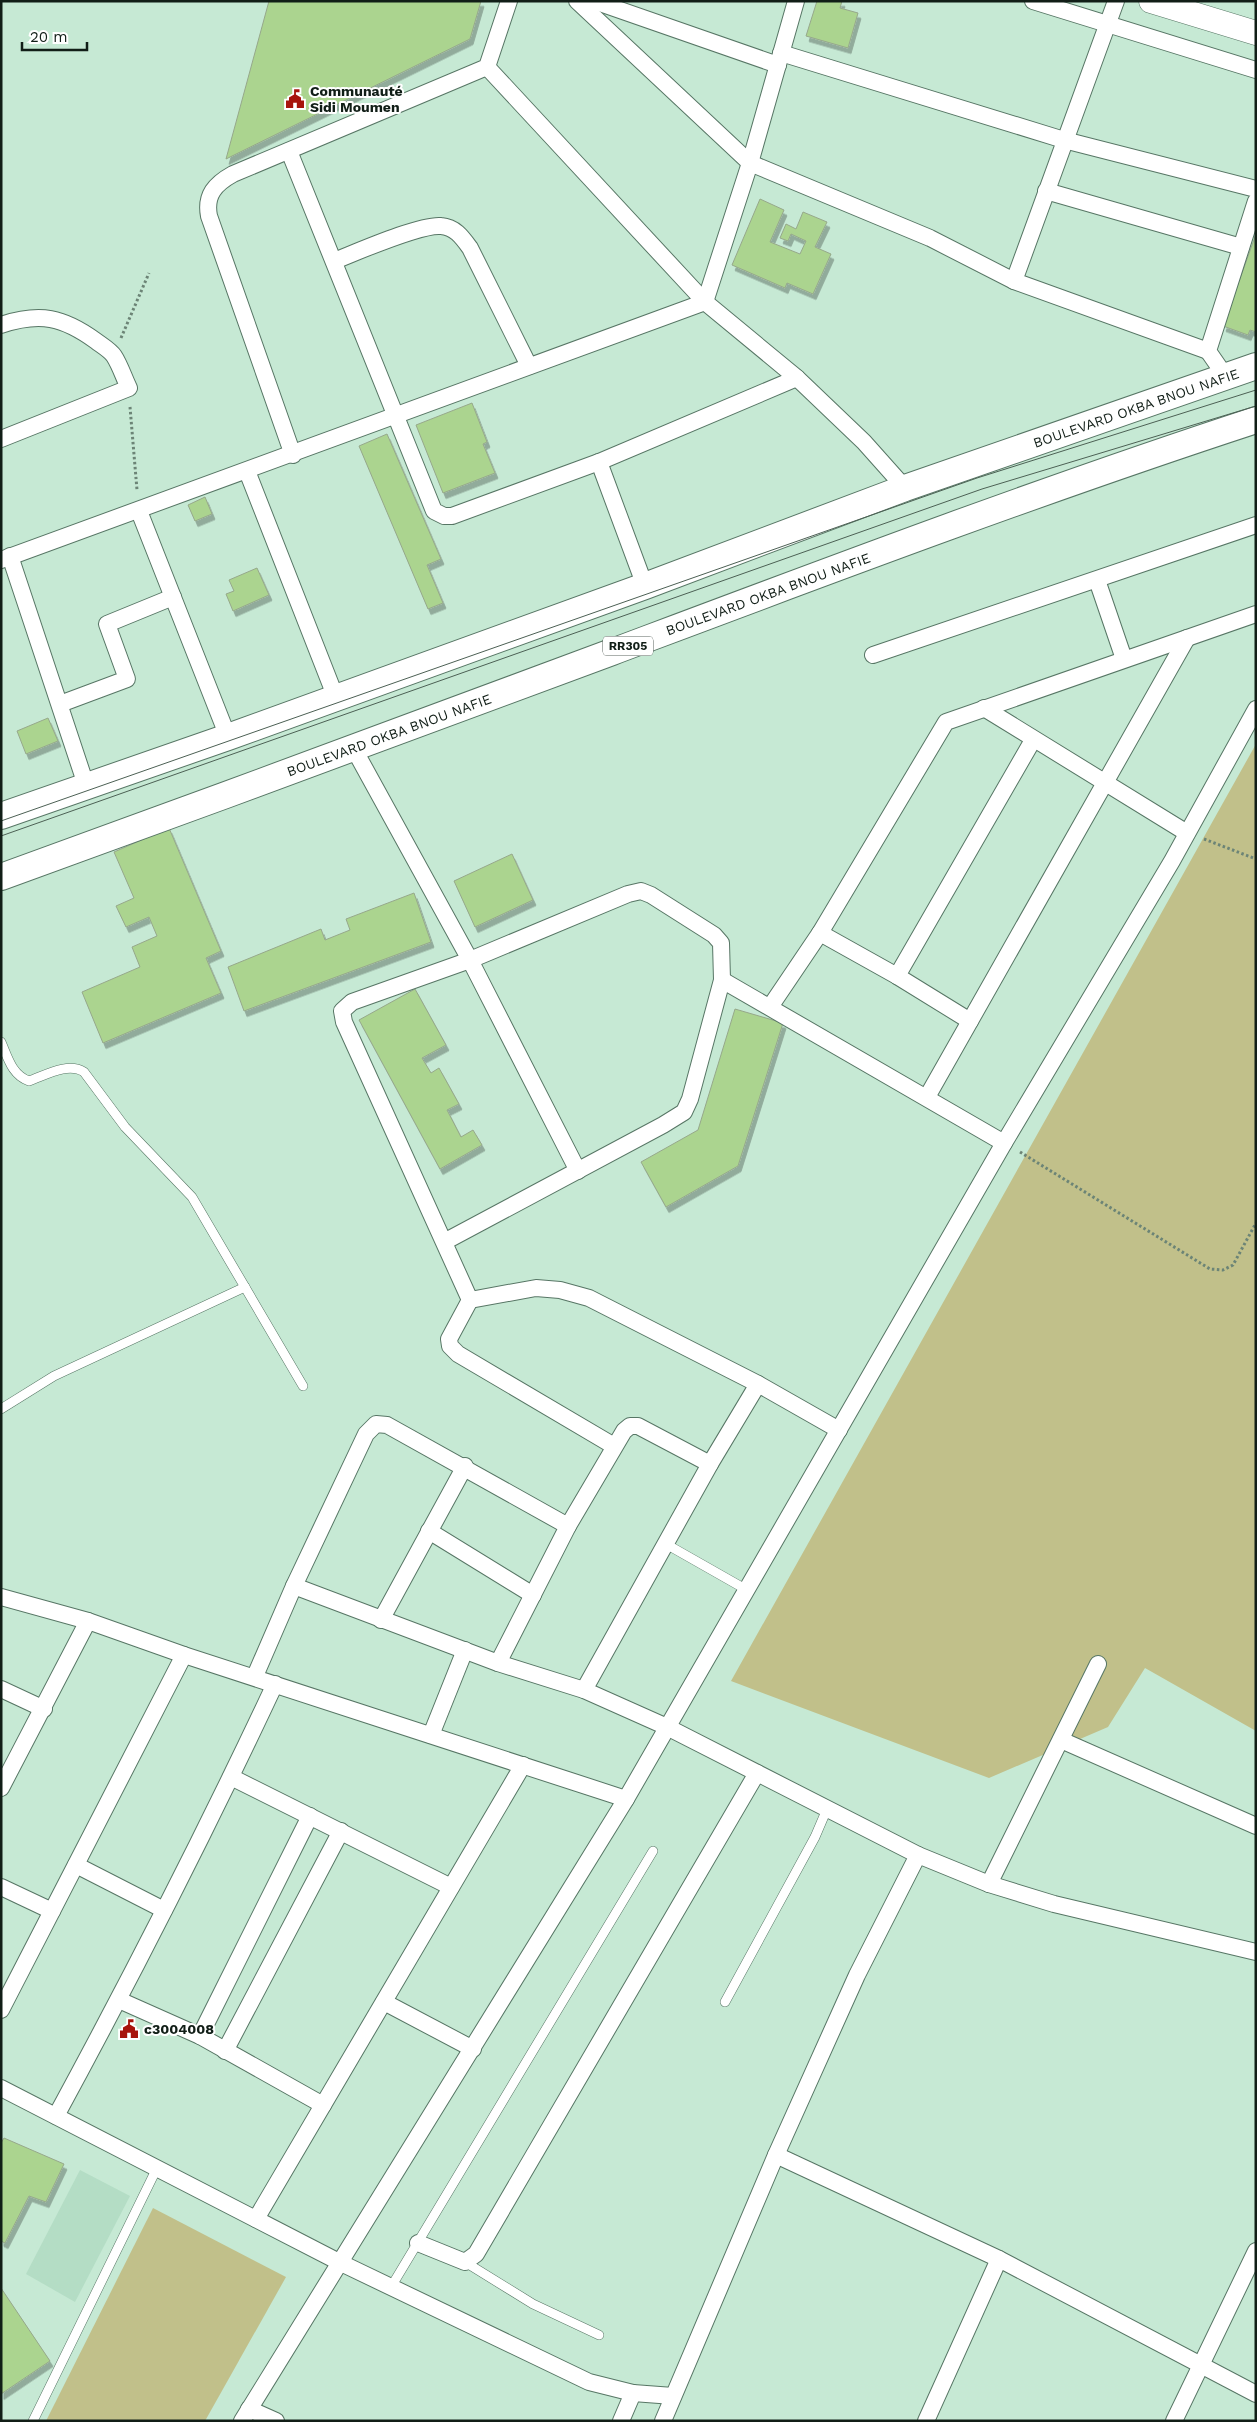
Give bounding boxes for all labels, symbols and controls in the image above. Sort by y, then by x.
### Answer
scale bar [22,20,88,52]
text: 20 m [30,28,68,46]
place label: Communauté Sidi Moumen [310,83,403,115]
public building icon: Communauté Sidi Moumen [284,88,306,110]
street label: BOULEVARD OKBA BNOU NAFIE [1031,365,1241,451]
street label: BOULEVARD OKBA BNOU NAFIE [664,549,872,639]
road number: RR305 [603,636,653,656]
street label: BOULEVARD OKBA BNOU NAFIE [285,690,493,780]
public building icon: c3004008 [118,2018,140,2040]
place label: c3004008 [144,2021,214,2037]

